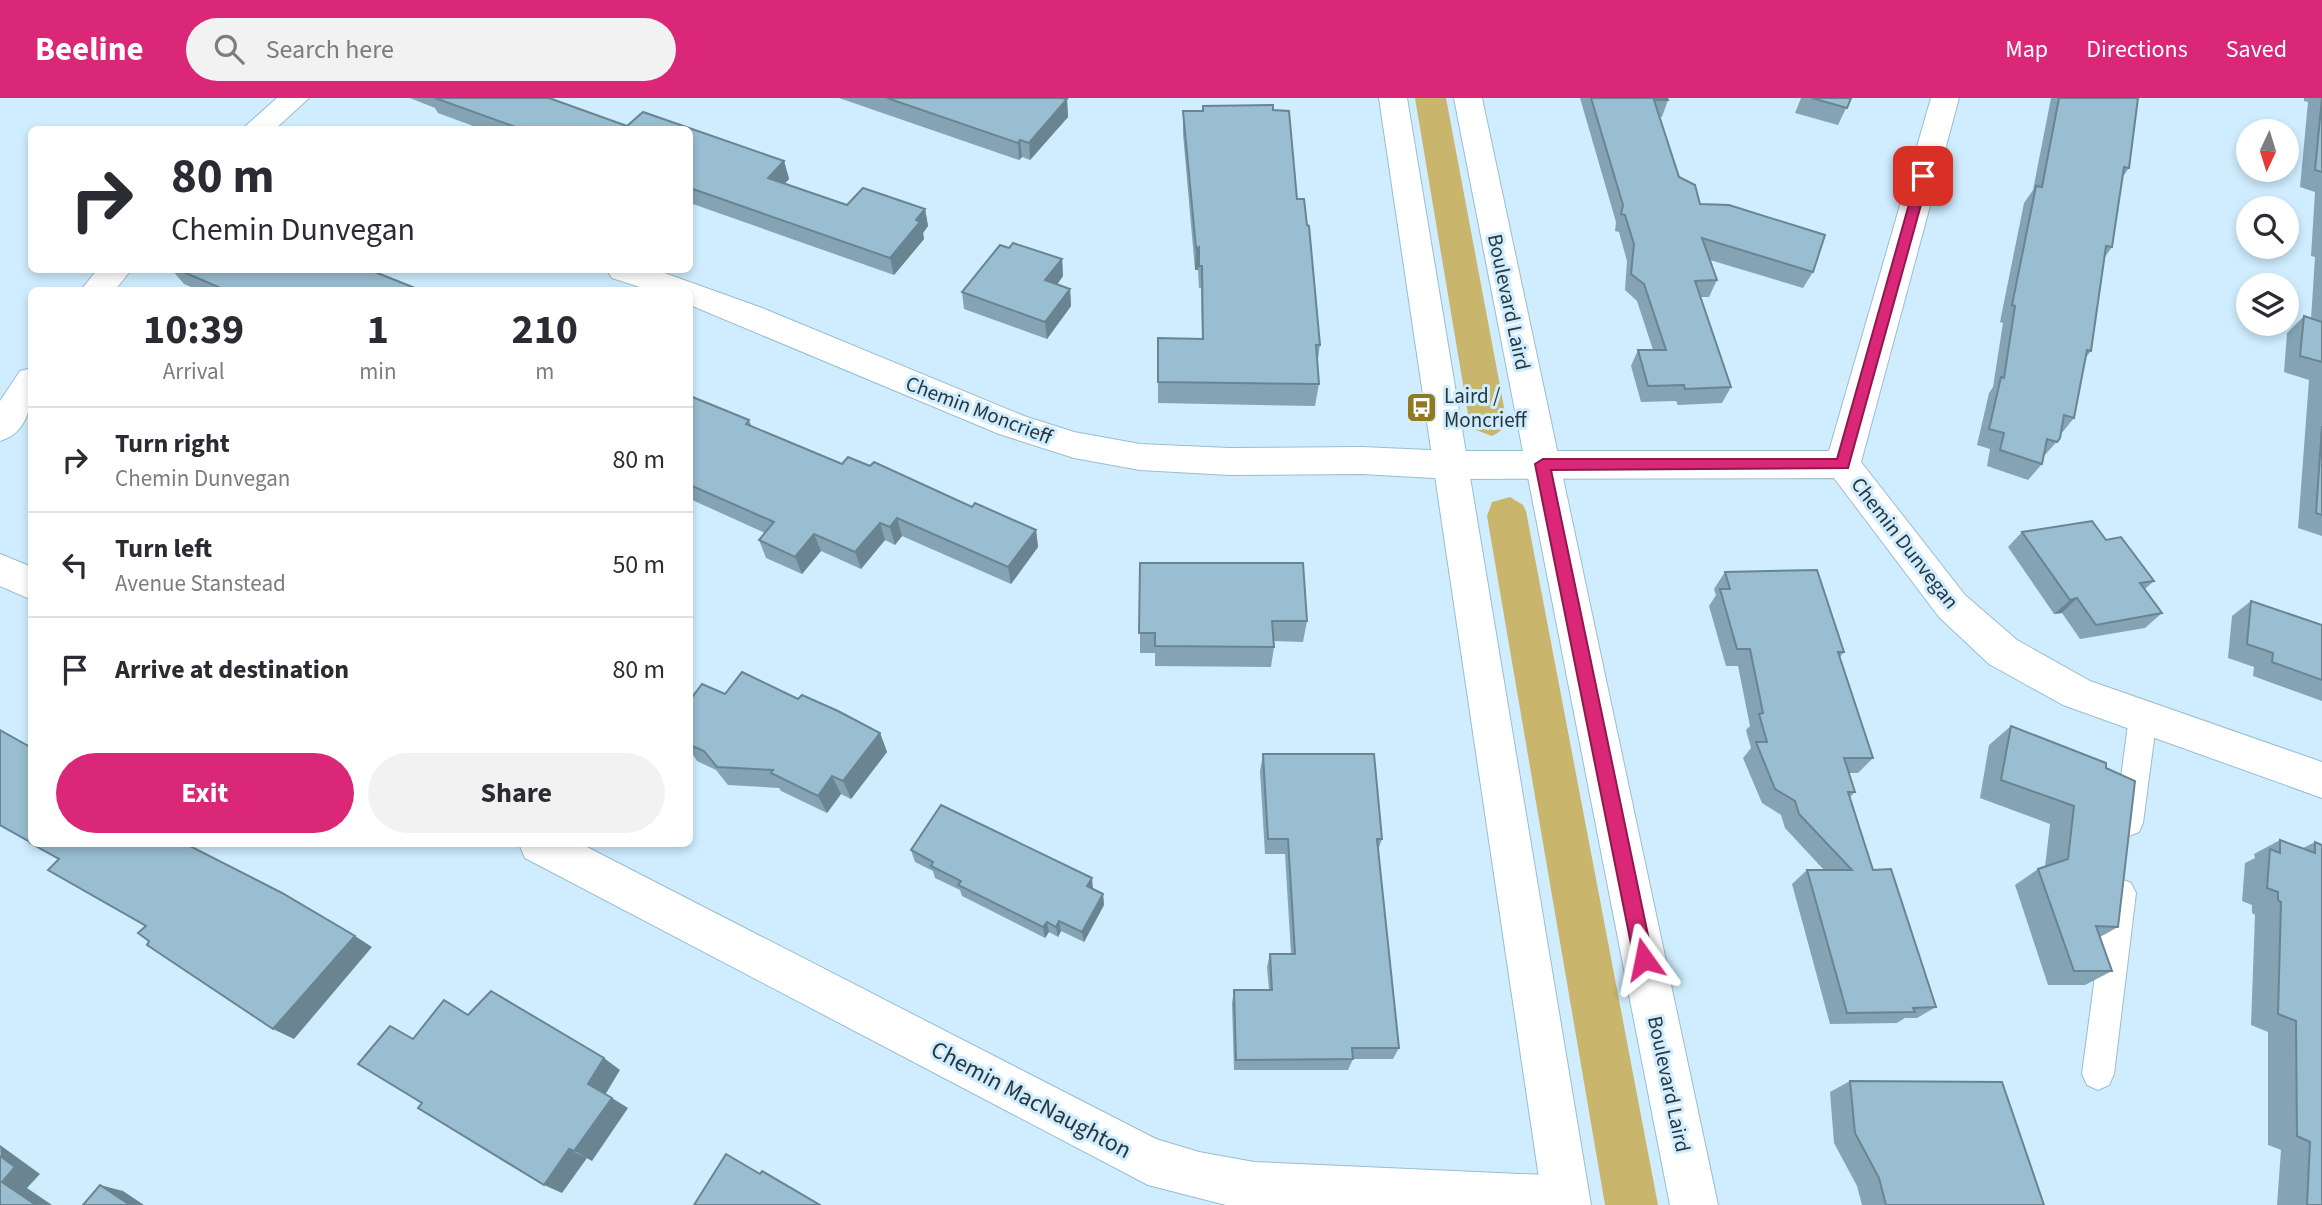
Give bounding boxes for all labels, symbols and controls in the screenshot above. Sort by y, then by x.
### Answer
search box [186,18,676,81]
text: Beeline [35,26,144,73]
icon: search [210,30,248,68]
text: Search here [266,31,394,68]
text: Map [2005,32,2048,67]
text: Directions [2086,32,2188,67]
text: Saved [2226,32,2287,67]
north arrow [2236,119,2300,182]
map controls [2236,119,2299,336]
text: 80 m [171,142,275,212]
pin [1893,146,1953,206]
icon: right [56,154,147,245]
icon: arrive [1904,157,1942,195]
button: search [2236,196,2299,259]
text: Chemin Dunvegan [171,207,415,253]
street label: Boulevard Laird [1480,231,1538,373]
button: layers [2236,273,2299,336]
text: 10:39 [143,300,244,360]
text: 1 [367,300,389,360]
text: 210 [511,300,578,360]
text: Arrival [163,355,225,388]
text: min [359,355,397,388]
text: m [535,355,554,388]
street label: Chemin Moncrieff [901,368,1057,452]
place label: Laird / Moncrieff [1444,381,1528,435]
bus stop icon: Laird / Moncrieff [1404,391,1438,425]
text: Turn right [115,425,230,462]
icon: right [56,441,94,479]
text: 80 m [612,441,665,478]
text: Chemin Dunvegan [115,462,290,495]
street label: Chemin Dunvegan [1844,471,1966,615]
text: Turn left [115,530,212,567]
icon: left [56,546,94,584]
text: 50 m [612,546,665,583]
text: Avenue Stanstead [115,567,286,600]
icon: arrive [56,651,94,689]
text: Arrive at destination [115,651,349,688]
text: 80 m [612,651,665,688]
button: Exit [56,753,354,833]
button: Share [368,753,665,833]
position arrow [1607,922,1681,996]
street label: Boulevard Laird [1640,1013,1698,1155]
street label: Chemin MacNaughton [924,1032,1138,1168]

